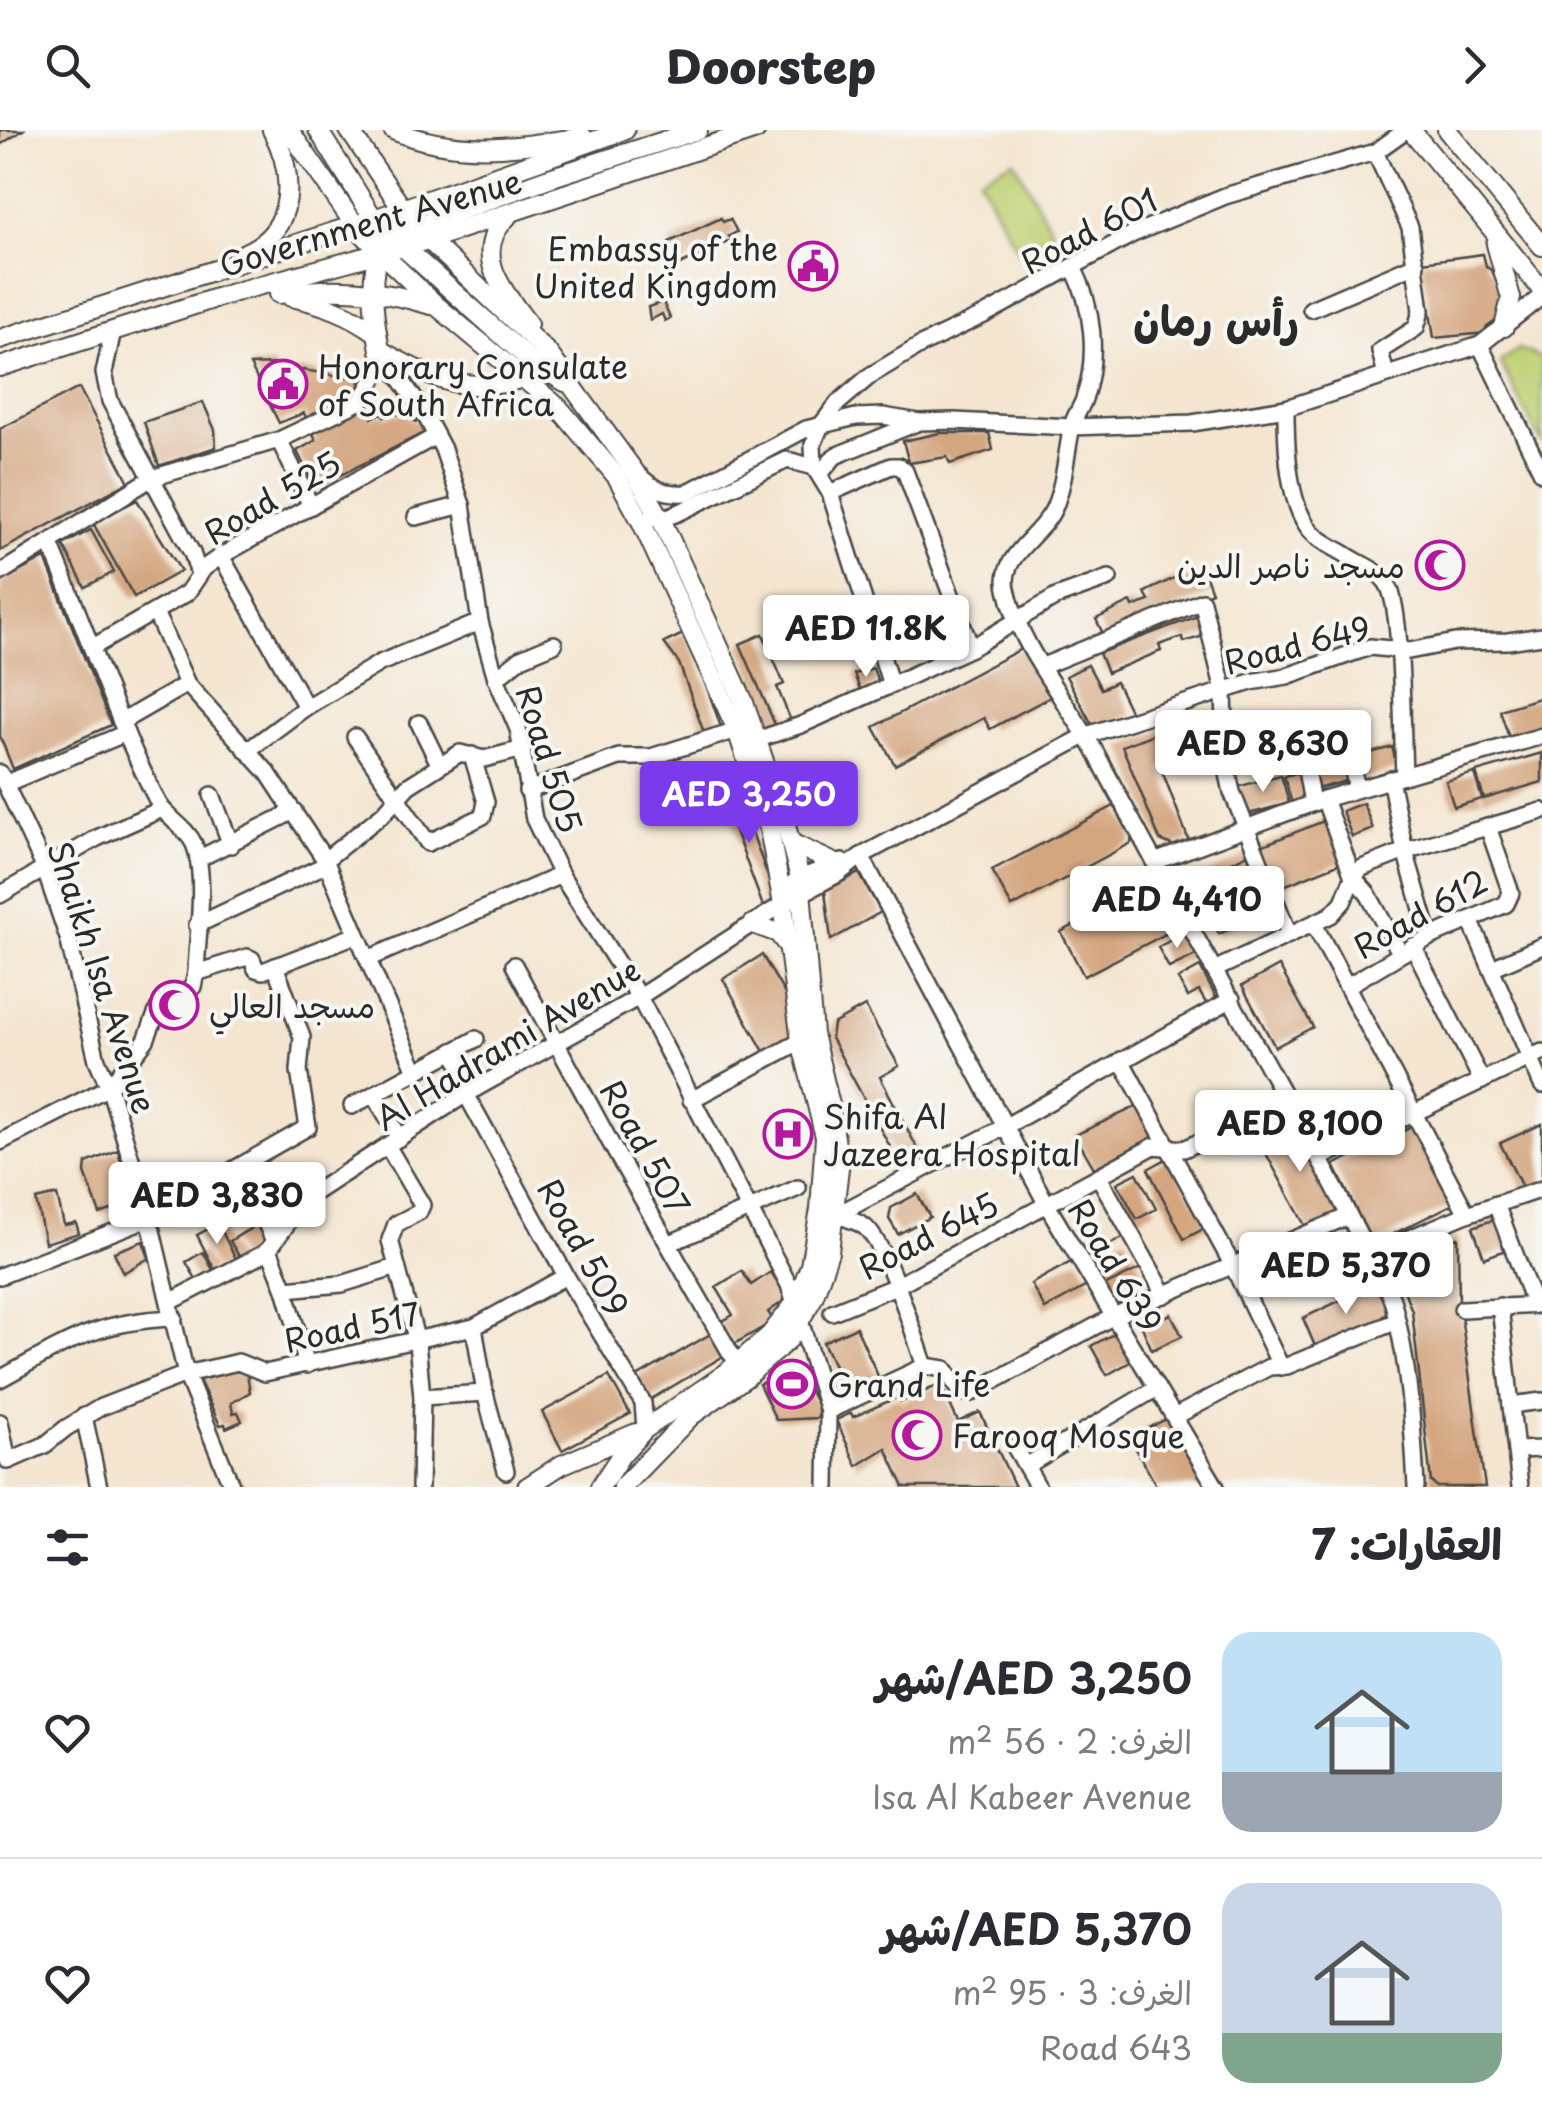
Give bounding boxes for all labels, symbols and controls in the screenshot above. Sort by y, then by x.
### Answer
text: Doorstep [666,31,876,99]
icon: search [40,38,95,93]
icon: forward [1447,38,1502,93]
street label: Government Avenue [213,156,527,288]
street label: Road 601 [1012,175,1166,285]
place label: Embassy of the United Kingdom [534,224,778,309]
public building icon: Embassy of the United Kingdom [787,240,839,292]
district label: رأس رمان [1133,287,1299,350]
place label: Honorary Consulate of South Africa [318,342,628,427]
public building icon: Honorary Consulate of South Africa [257,358,309,410]
street label: Road 525 [195,439,349,555]
mosque icon: مسجد ناصر الدين [1414,539,1466,591]
place label: مسجد ناصر الدين [1177,541,1405,589]
pin: AED 11.8K [752,595,980,680]
text: AED 11.8K [785,603,947,651]
street label: Road 649 [1219,603,1375,685]
street label: Road 505 [505,679,595,839]
pin: AED 8,630 [1149,710,1377,795]
text: AED 8,630 [1177,718,1349,766]
pin: AED 3,250 [635,761,863,846]
text: AED 3,250 [662,769,836,817]
street label: Shaikh Isa Avenue [36,835,170,1119]
street label: Road 612 [1344,856,1496,970]
pin: AED 4,410 [1063,866,1291,951]
text: AED 4,410 [1092,874,1262,922]
street label: Al Hadrami Avenue [365,945,649,1141]
mosque icon: مسجد العالي [148,979,200,1031]
place label: مسجد العالي [209,981,375,1035]
street label: Road 507 [589,1071,703,1223]
pin: AED 8,100 [1186,1090,1414,1175]
place label: Shifa Al Jazeera Hospital [823,1092,1081,1177]
text: AED 8,100 [1217,1098,1383,1146]
hospital icon: Shifa Al Jazeera Hospital [762,1108,814,1160]
pin: AED 3,830 [103,1162,331,1247]
text: AED 3,830 [131,1170,303,1218]
street label: Road 509 [527,1170,641,1324]
street label: Road 645 [850,1179,1006,1291]
street label: Road 639 [1057,1189,1175,1341]
pin: AED 5,370 [1232,1232,1460,1317]
text: AED 5,370 [1261,1240,1431,1288]
street label: Road 517 [280,1288,424,1364]
sports icon: Grand Life [766,1358,818,1410]
place label: Grand Life [827,1360,990,1408]
mosque icon: Farooq Mosque [891,1409,943,1461]
place label: Farooq Mosque [952,1411,1185,1459]
text: العقارات: 7 [1311,1511,1502,1574]
icon: filters [40,1520,95,1575]
text: AED 3,250/شهر [876,1645,1192,1708]
icon: home [1302,1672,1422,1792]
icon: heart [40,1705,95,1760]
text: الغرف: 2 · 56 m² [947,1717,1192,1765]
text: Isa Al Kabeer Avenue [872,1772,1192,1820]
text: AED 5,370/شهر [882,1896,1192,1959]
icon: home [1302,1923,1422,2043]
icon: heart [40,1956,95,2011]
text: الغرف: 3 · 95 m² [952,1968,1192,2016]
text: Road 643 [1040,2023,1192,2071]

